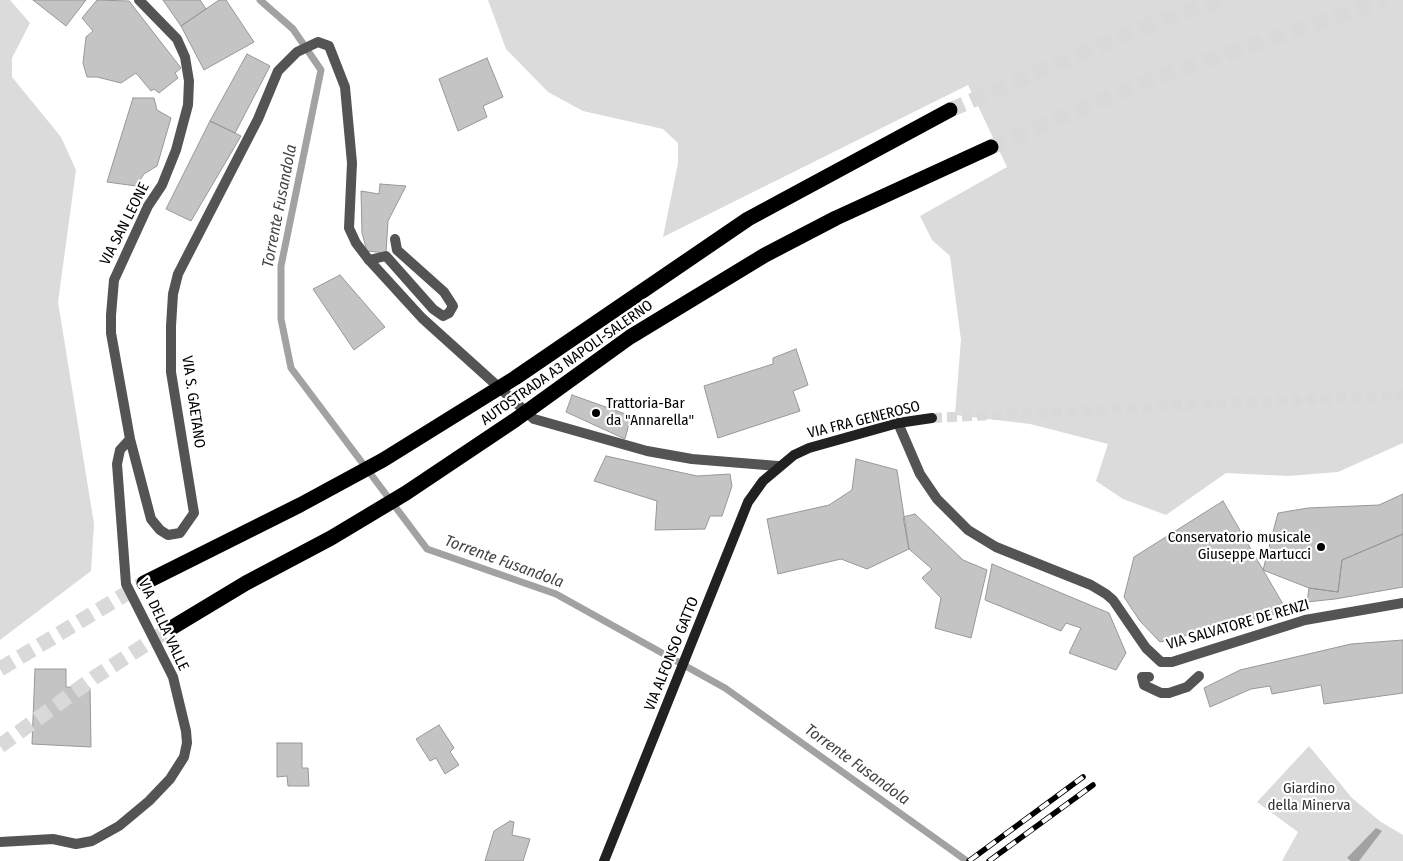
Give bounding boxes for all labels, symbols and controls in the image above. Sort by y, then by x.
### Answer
water label: Torrente Fusandola [259,143,301,269]
street label: VIA SAN LEONE [97,180,153,268]
street label: AUTOSTRADA A3 NAPOLI-SALERNO [477,297,657,429]
street label: VIA S. GAETANO [178,355,208,449]
place label: Trattoria-Bar da "Annarella" [606,395,694,430]
street label: VIA FRA GENEROSO [806,397,922,443]
marker: Trattoria-Bar da "Annarella" [590,407,602,419]
place label: Conservatorio musicale Giuseppe Martucci [1168,529,1311,564]
water label: Torrente Fusandola [442,532,566,592]
marker: Conservatorio musicale Giuseppe Martucci [1315,541,1327,553]
street label: VIA DELLA VALLE [134,576,192,674]
street label: VIA ALFONSO GATTO [641,594,703,714]
street label: VIA SALVATORE DE RENZI [1165,596,1311,654]
water label: Torrente Fusandola [801,720,913,810]
park label: Giardino della Minerva [1268,780,1350,815]

